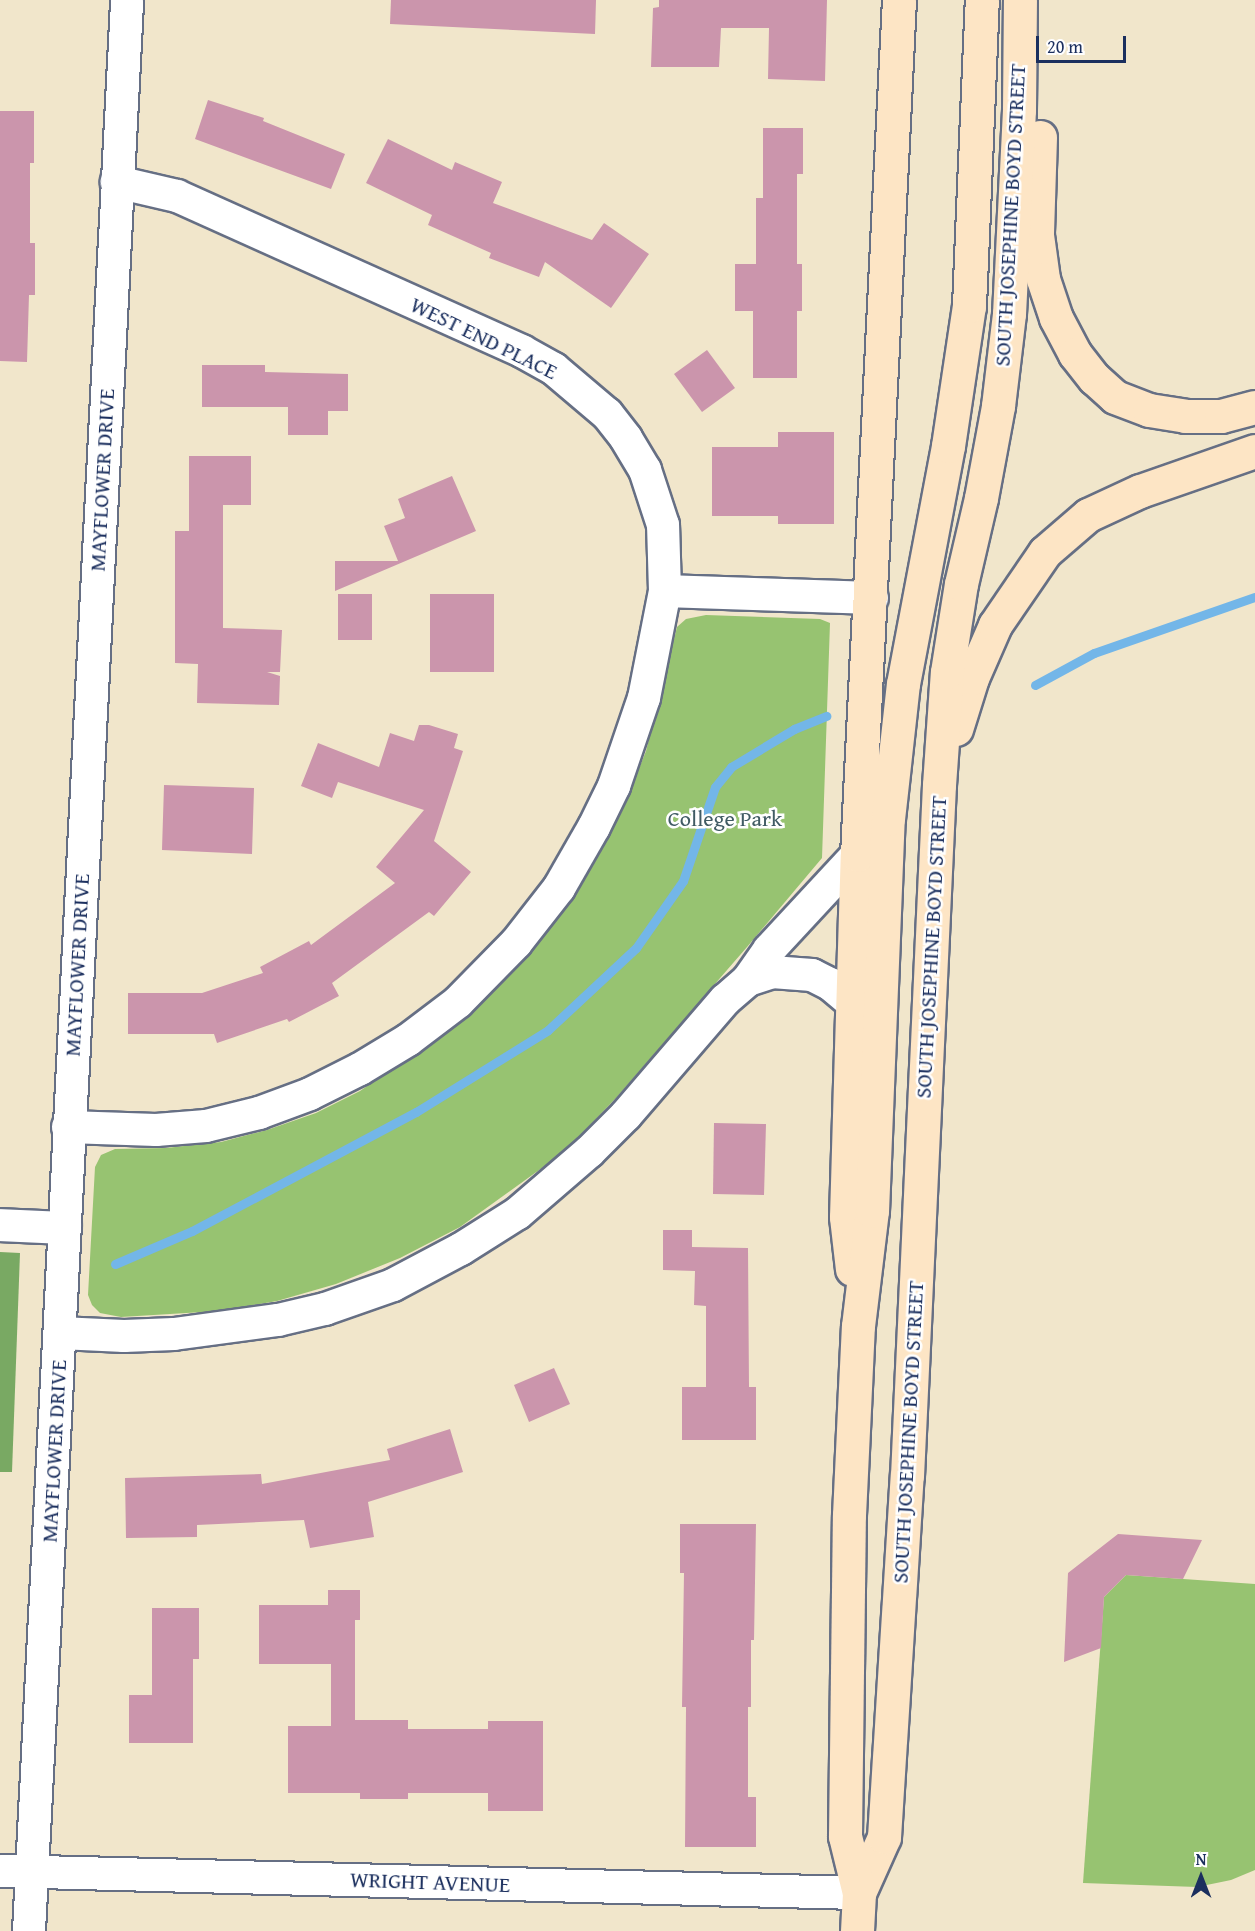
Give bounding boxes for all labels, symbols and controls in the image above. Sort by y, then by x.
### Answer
scale bar [1039,24,1129,62]
text: 20 m [1047,33,1083,60]
street label: SOUTH JOSEPHINE BOYD STREET [989,63,1031,367]
street label: WEST END PLACE [406,291,562,385]
street label: MAYFLOWER DRIVE [84,388,120,572]
street label: SOUTH JOSEPHINE BOYD STREET [910,795,952,1099]
park label: College Park [668,806,782,832]
street label: MAYFLOWER DRIVE [59,873,95,1057]
street label: SOUTH JOSEPHINE BOYD STREET [887,1280,929,1584]
street label: MAYFLOWER DRIVE [36,1359,72,1543]
north arrow [1171,1847,1231,1907]
text: N [1196,1847,1206,1871]
street label: WRIGHT AVENUE [350,1866,510,1898]

